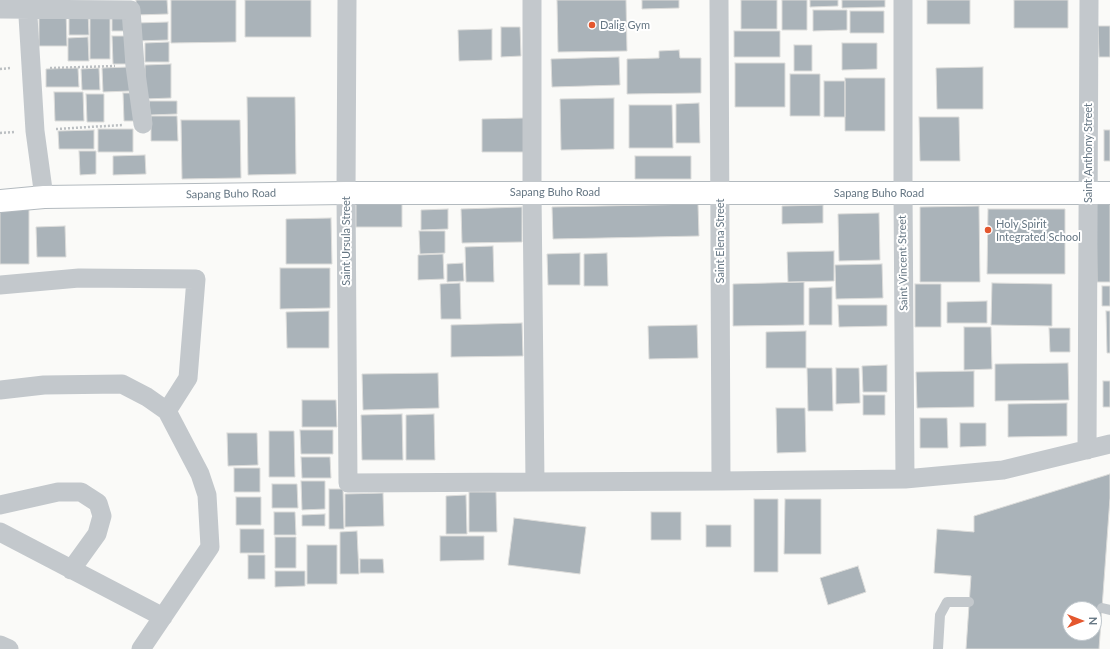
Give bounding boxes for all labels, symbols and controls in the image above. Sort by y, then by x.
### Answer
place label: Dalig Gym [600,18,650,32]
marker: Dalig Gym [587,20,597,30]
street label: Saint Anthony Street [1081,103,1095,203]
street label: Sapang Buho Road [510,185,600,199]
street label: Sapang Buho Road [834,186,924,200]
street label: Sapang Buho Road [186,187,276,201]
street label: Saint Ursula Street [339,196,353,286]
street label: Saint Elena Street [713,199,727,283]
street label: Saint Vincent Street [896,215,910,311]
place label: Holy Spirit Integrated School [996,217,1081,243]
marker: Holy Spirit Integrated School [983,225,993,235]
north arrow [1062,601,1102,641]
text: N [1087,617,1100,625]

